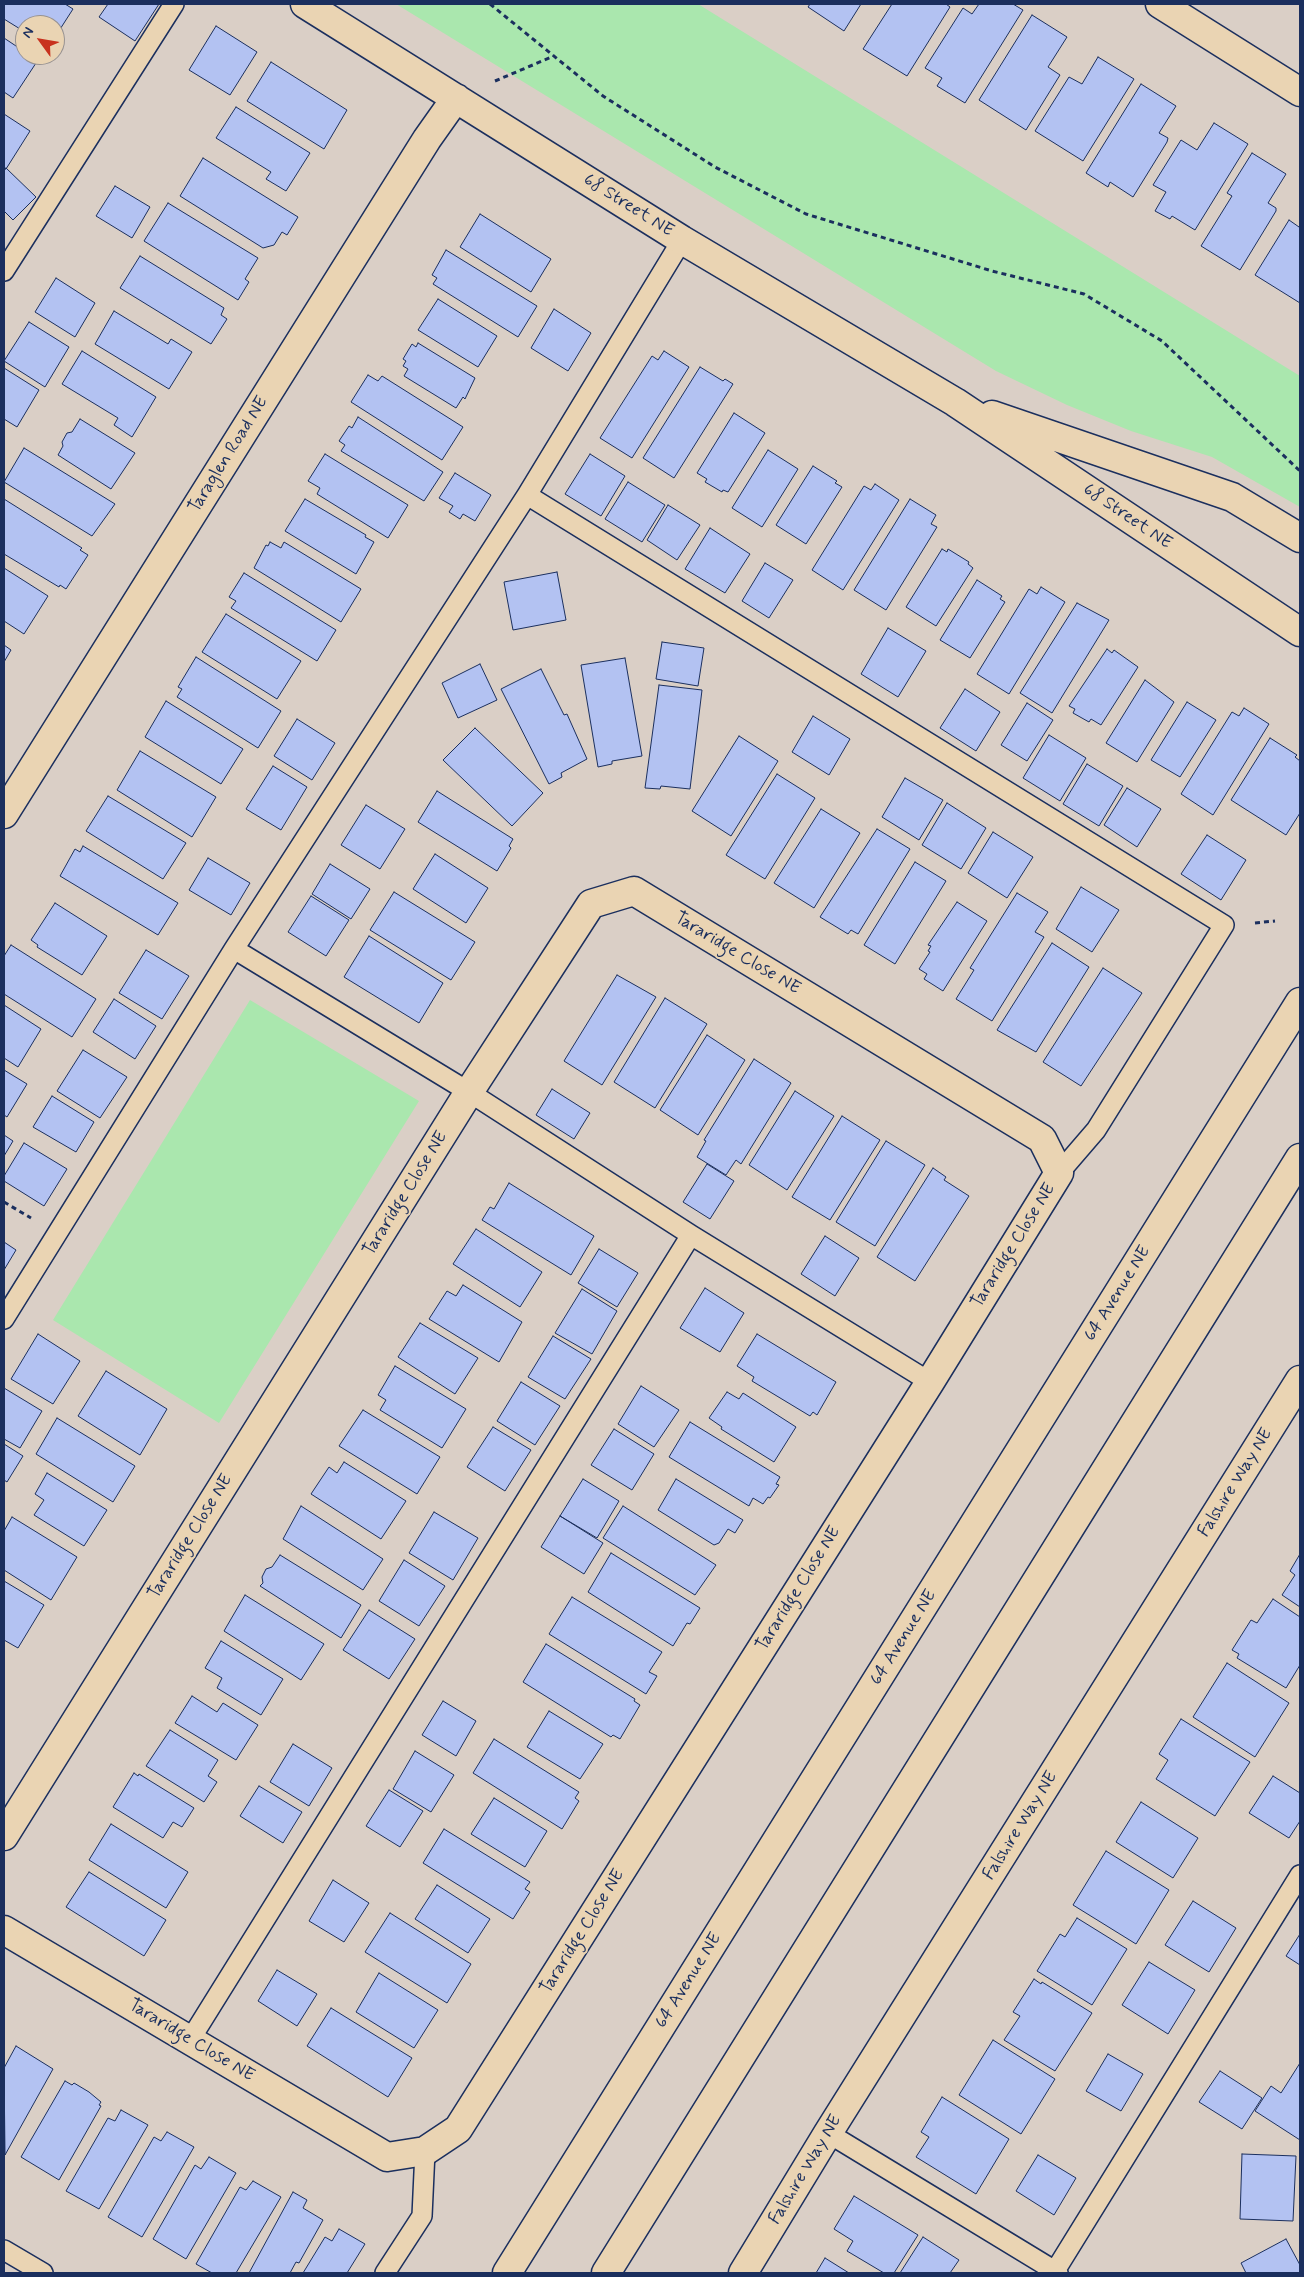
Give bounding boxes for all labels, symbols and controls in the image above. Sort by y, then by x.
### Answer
north arrow [15,15,65,65]
text: N [18,24,38,41]
street label: 68 Street NE [579,170,677,242]
street label: Taraglen Road NE [184,393,274,517]
street label: 68 Street NE [1078,479,1176,555]
street label: Tararidge Close NE [670,908,804,1000]
street label: Tararidge Close NE [359,1128,453,1260]
street label: Tararidge Close NE [967,1180,1061,1312]
street label: 64 Avenue NE [1080,1242,1156,1346]
street label: Falshire Way NE [1194,1425,1278,1541]
street label: Tararidge Close NE [144,1471,238,1603]
street label: Tararidge Close NE [752,1523,846,1655]
street label: 64 Avenue NE [866,1586,942,1690]
street label: Falshire Way NE [979,1768,1063,1884]
street label: Tararidge Close NE [536,1866,630,1998]
street label: 64 Avenue NE [651,1929,727,2033]
street label: Tararidge Close NE [124,1995,258,2087]
street label: Falshire Way NE [765,2111,847,2229]

